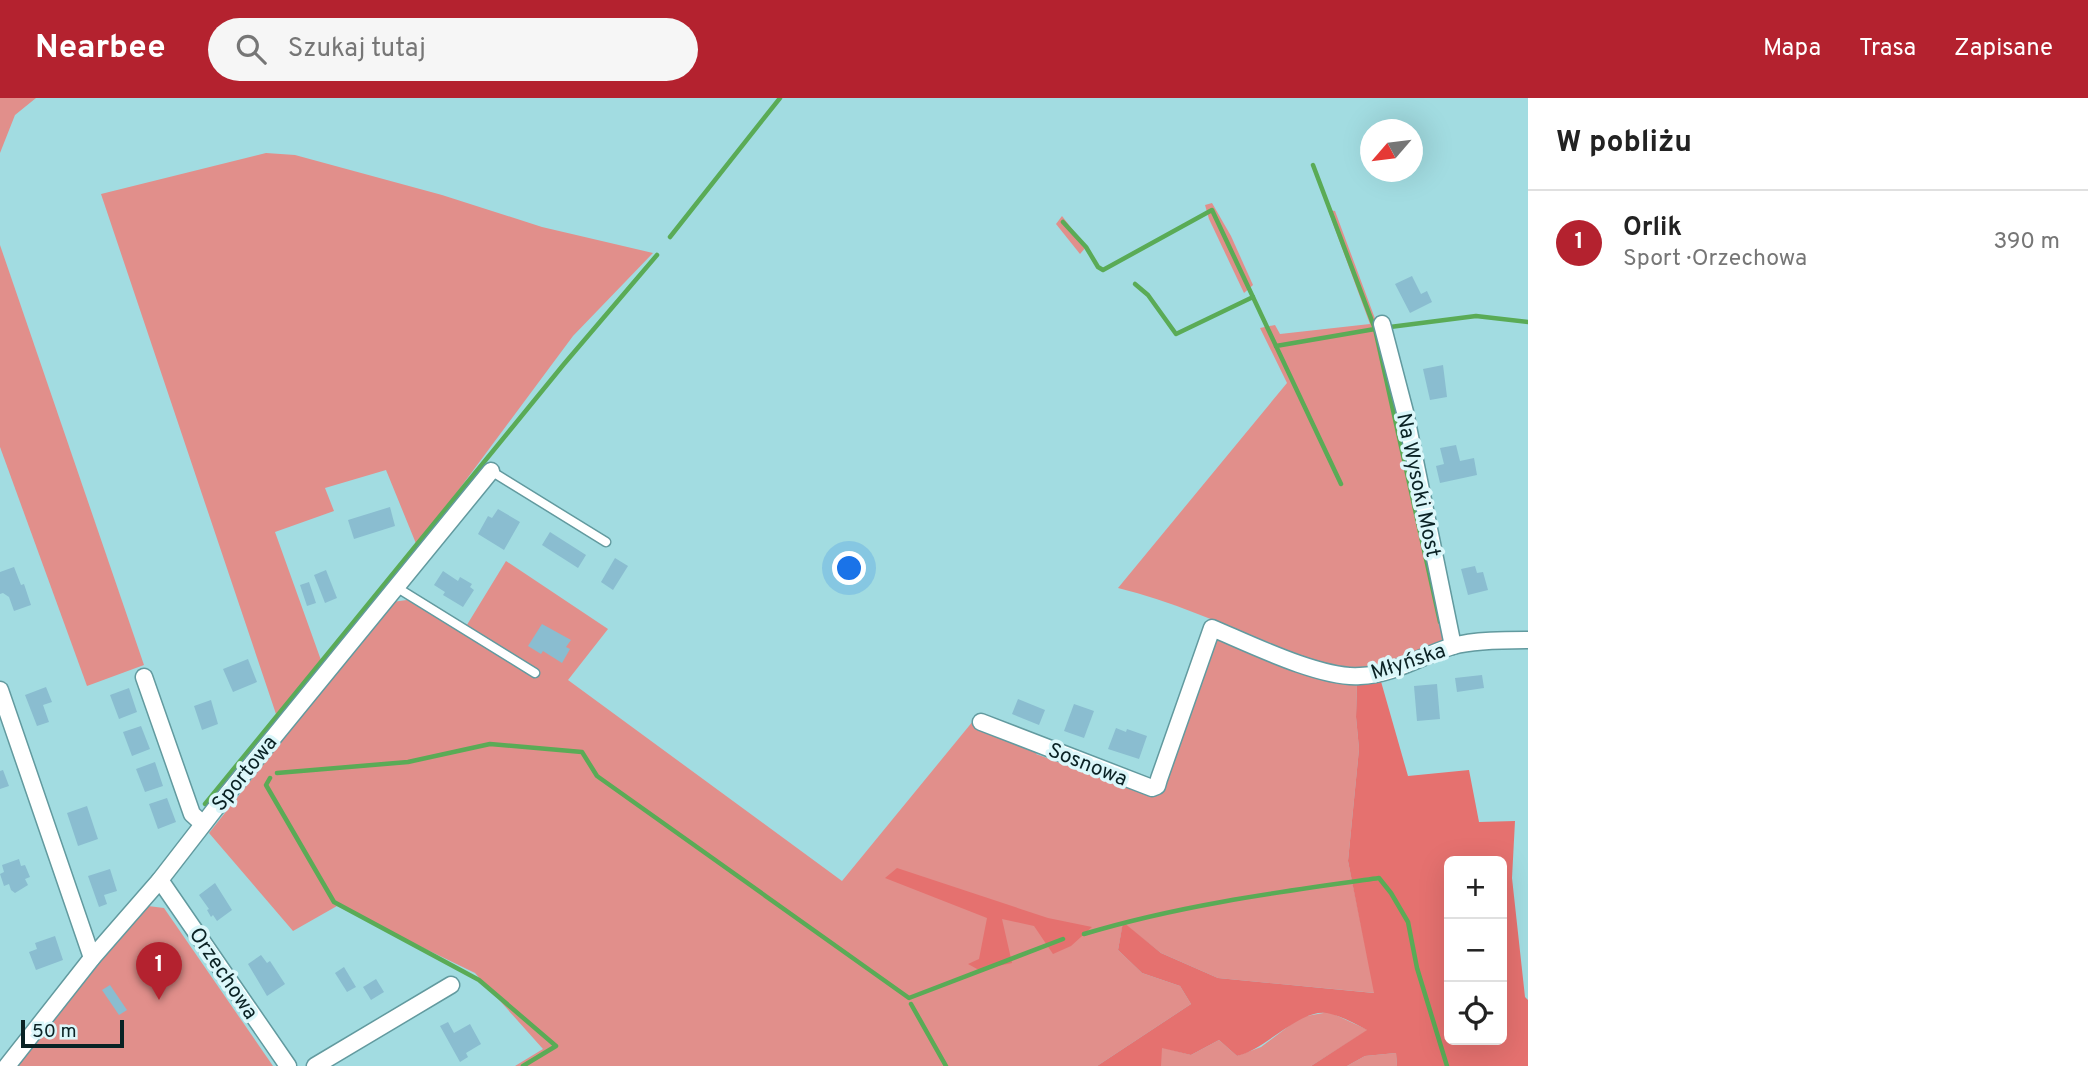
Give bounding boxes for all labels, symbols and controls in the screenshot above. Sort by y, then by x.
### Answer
search box [208,18,698,81]
text: Nearbee [35,28,166,70]
icon: search [232,30,270,68]
text: Szukaj tutaj [288,33,426,66]
text: Mapa [1763,34,1821,64]
text: Trasa [1859,34,1916,64]
text: Zapisane [1954,34,2053,64]
north arrow [1360,119,1423,182]
text: W pobliżu [1556,125,1692,162]
text: Orlik [1623,212,1682,245]
text: 1 [1574,228,1584,257]
text: 390 m [1993,228,2060,257]
text: Sport · Orzechowa [1623,245,1807,274]
street label: Na Wysoki Most [1389,411,1446,560]
your location [832,551,866,585]
street label: Młyńska [1368,638,1449,687]
street label: Sportowa [206,730,284,817]
street label: Sosnowa [1044,737,1131,793]
map controls [1444,856,1507,1045]
button: + [1444,856,1507,919]
button: − [1444,919,1507,982]
street label: Orzechowa [182,923,263,1025]
pin: 1 [136,942,182,1000]
button: locate [1444,982,1507,1045]
scale bar [21,1017,124,1049]
text: 50 m [32,1020,77,1044]

